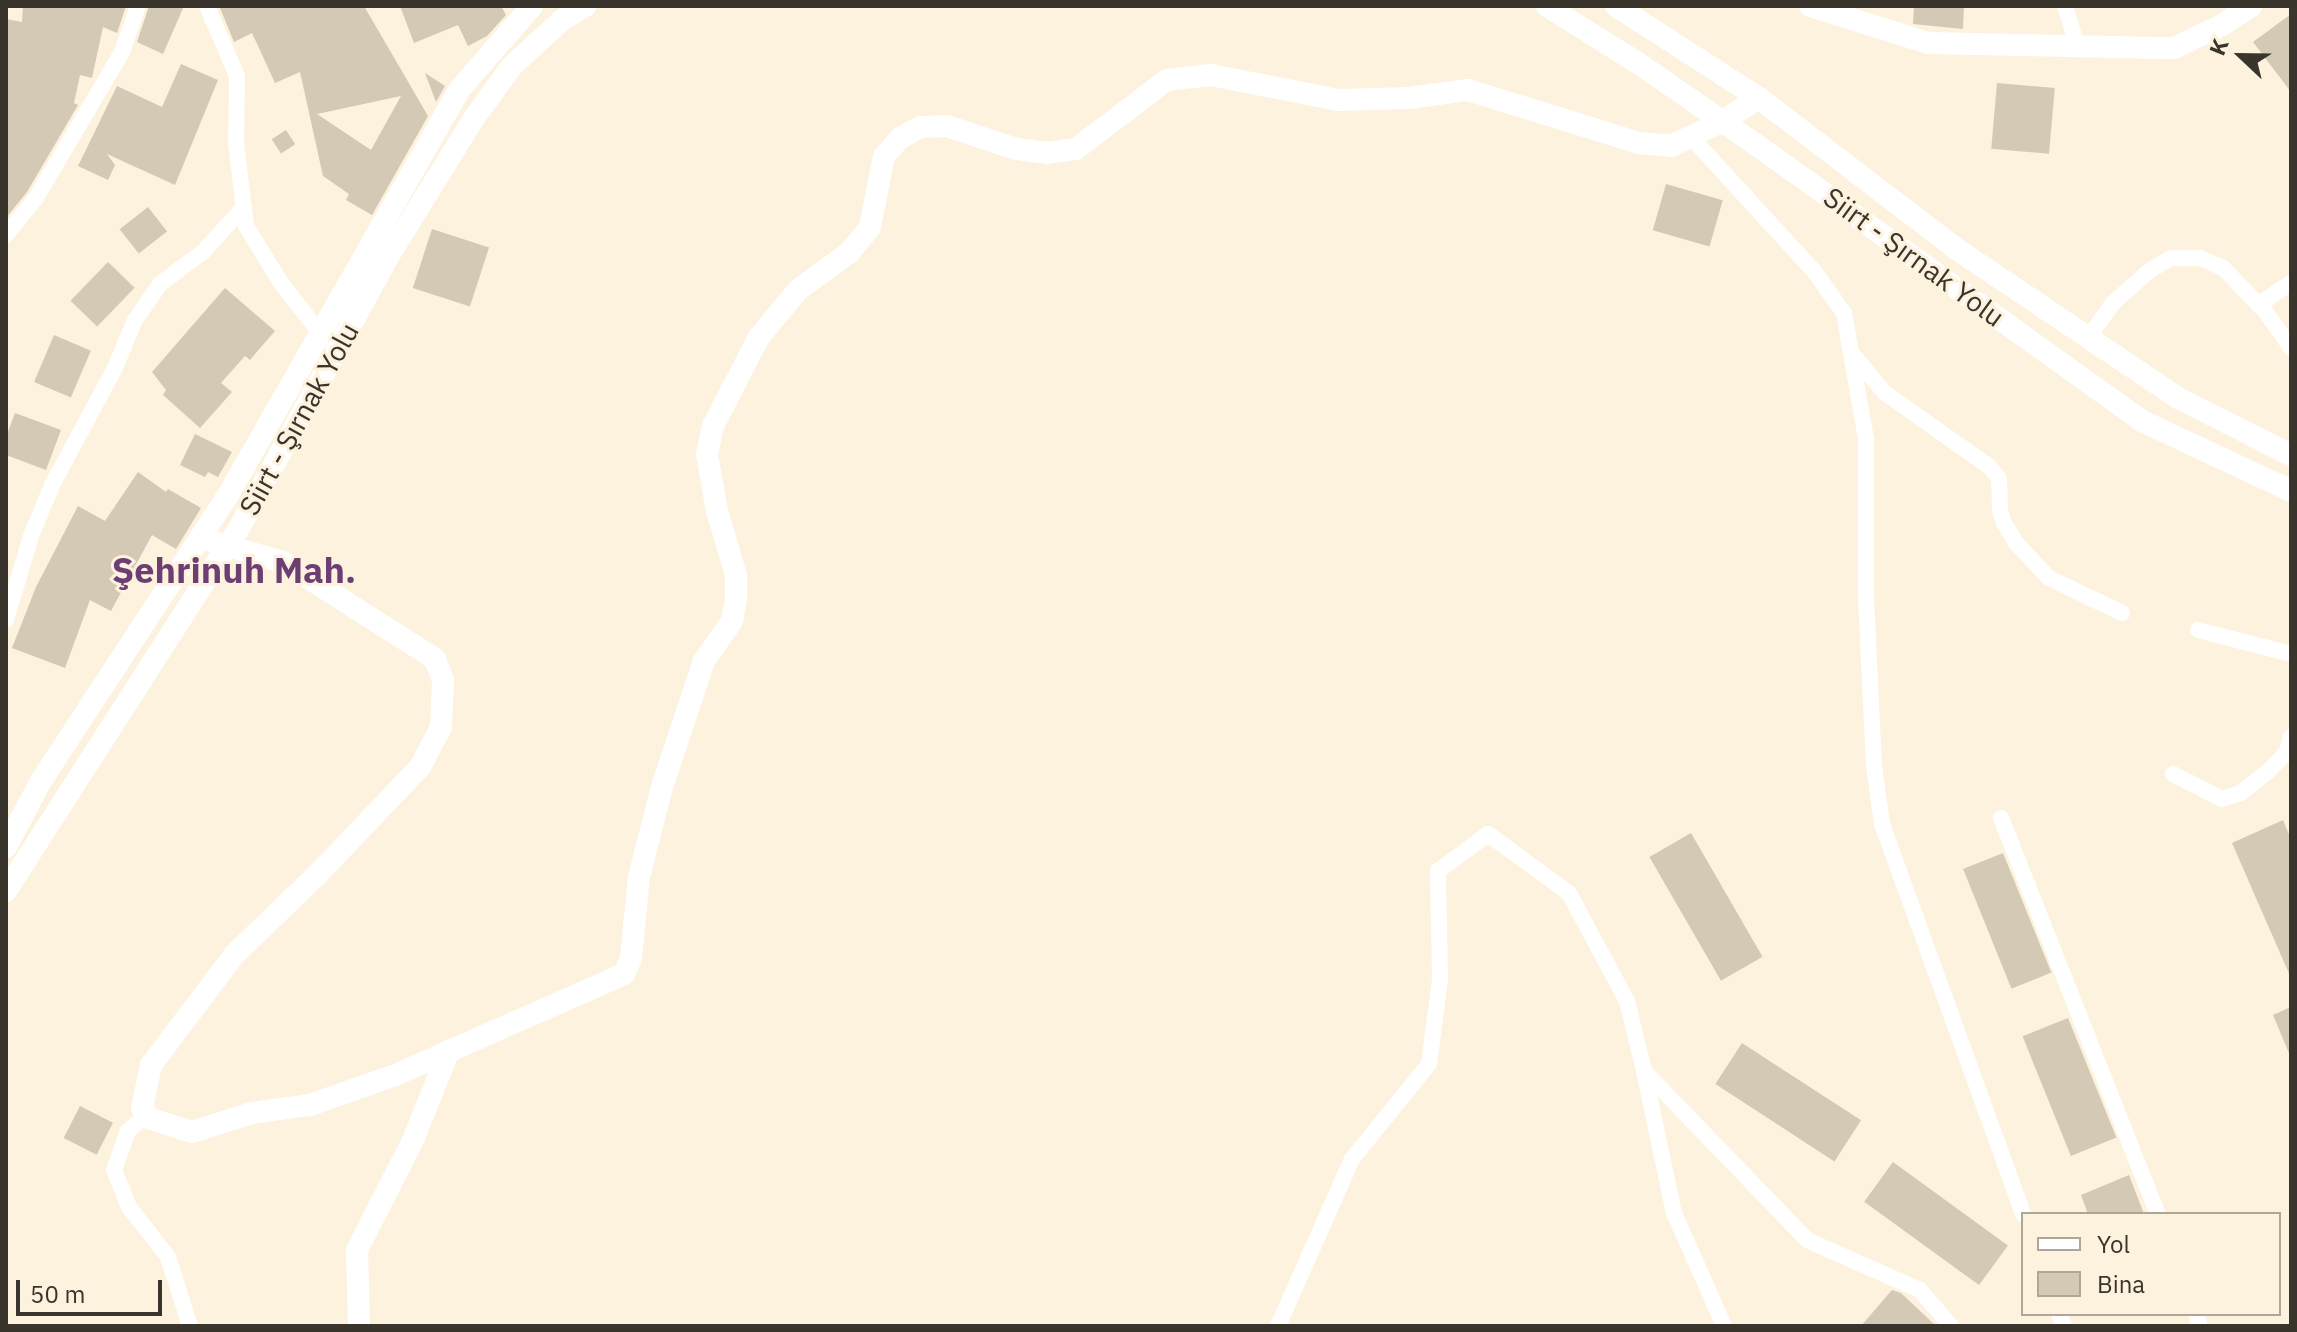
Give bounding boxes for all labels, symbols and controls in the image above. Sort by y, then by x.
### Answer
north arrow [2201,16,2281,96]
text: K [2202,34,2235,59]
street label: Siirt - Şırnak Yolu [1817,180,2011,334]
street label: Siirt - Şırnak Yolu [232,317,366,521]
district label: Şehrinuh Mah. [112,548,356,592]
legend [2021,1212,2281,1316]
text: Yol [2097,1228,2130,1260]
scale bar [20,1264,166,1314]
text: Bina [2097,1268,2145,1300]
text: 50 m [30,1278,85,1310]

